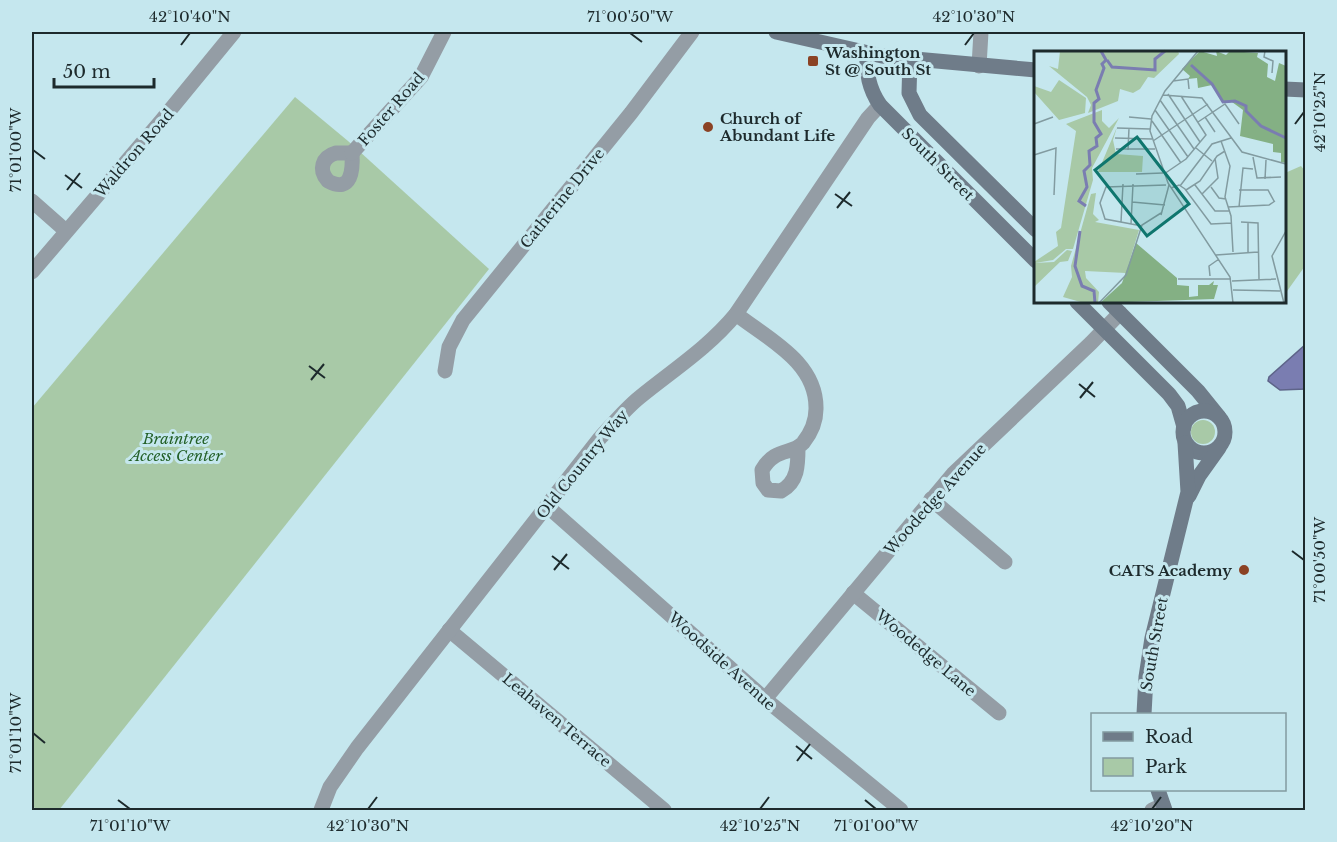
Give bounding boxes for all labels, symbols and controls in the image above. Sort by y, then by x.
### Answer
text: 42°10'40"N [149,7,231,26]
text: 71°00'50"W [587,7,673,26]
text: 42°10'30"N [933,7,1015,26]
place label: Washington St @ South St [824,43,931,79]
scale bar [54,51,154,89]
inset map [1034,51,1286,303]
marker: Washington St @ South St [806,54,820,68]
text: 50 m [63,61,111,83]
street label: Foster Road [354,68,428,150]
text: 42°10'25"N [1310,72,1329,152]
street label: Waldron Road [90,105,178,202]
text: 71°01'00"W [6,107,25,192]
place label: Church of Abundant Life [719,109,836,145]
marker: Church of Abundant Life [701,120,715,134]
street label: South Street [898,124,979,205]
street label: Catherine Drive [516,144,608,252]
street label: Old Country Way [532,405,632,522]
park label: Braintree Access Center [128,429,223,465]
street label: Woodedge Avenue [879,439,990,559]
text: 71°00'50"W [1310,517,1329,603]
place label: CATS Academy [1109,561,1232,580]
marker: CATS Academy [1237,563,1251,577]
street label: South Street [1136,595,1172,692]
street label: Woodedge Lane [871,605,980,700]
street label: Woodside Avenue [664,607,780,714]
street label: Leahaven Terrace [499,669,615,771]
text: 71°01'10"W [6,692,25,773]
legend [1091,713,1286,791]
text: Road [1145,726,1193,748]
text: Park [1145,756,1187,778]
text: 71°01'10"W [90,816,171,835]
text: 42°10'30"N [327,816,409,835]
text: 42°10'25"N [720,816,800,835]
text: 71°01'00"W [834,816,919,835]
text: 42°10'20"N [1111,816,1193,835]

